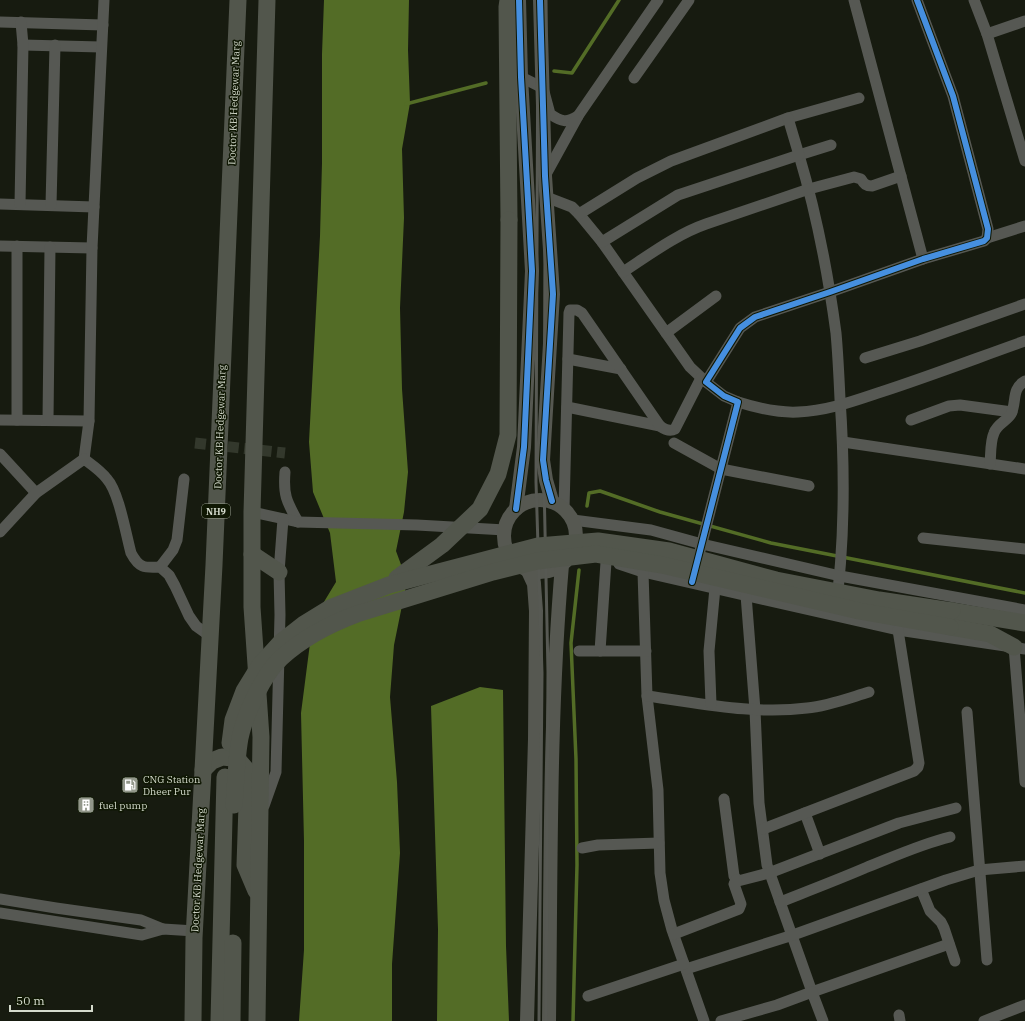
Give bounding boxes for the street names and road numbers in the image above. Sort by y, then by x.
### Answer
street label: Doctor KB Hedgewar Marg [225,40,243,165]
street label: Doctor KB Hedgewar Marg [211,364,229,489]
road number: NH9 [202,504,230,518]
street label: Doctor KB Hedgewar Marg [188,807,208,932]

